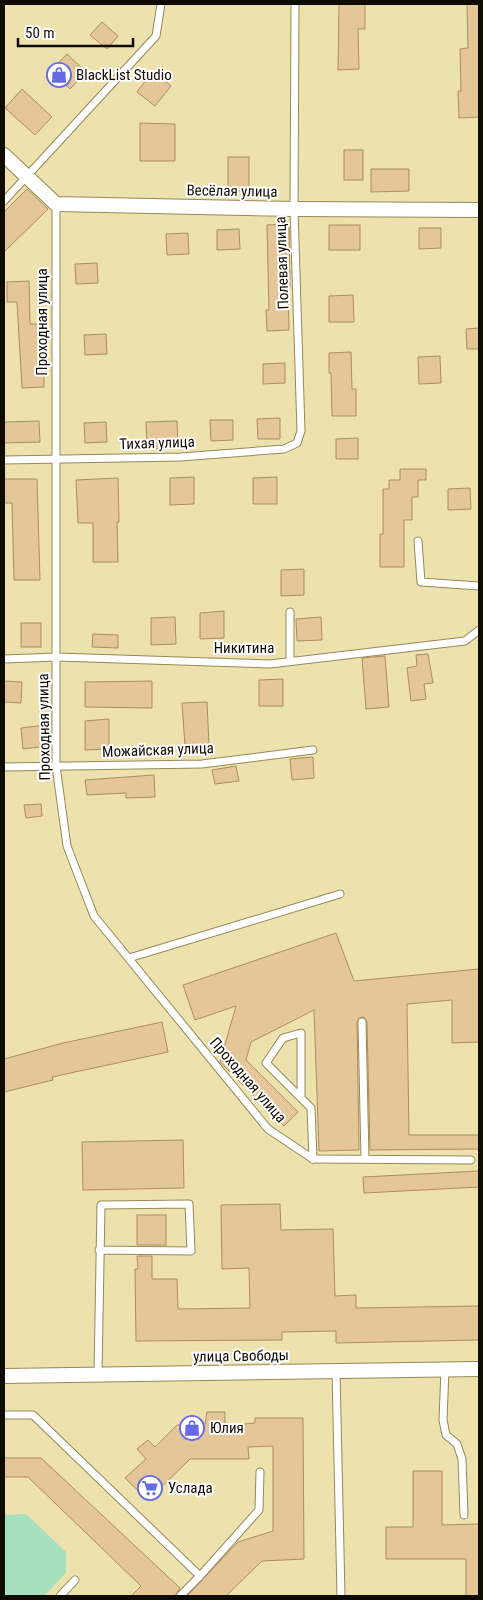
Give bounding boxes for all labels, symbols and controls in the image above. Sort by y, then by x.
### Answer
scale bar [18,15,132,47]
text: 50 m [25,24,55,42]
shop icon: BlackList Studio [46,62,72,88]
place label: BlackList Studio [76,66,172,84]
street label: Весёлая улица [186,181,278,201]
street label: Полевая улица [271,216,293,310]
street label: Проходная улица [33,268,51,376]
street label: Тихая улица [119,433,195,453]
street label: Никитина [214,639,274,657]
street label: Проходная улица [34,673,54,781]
street label: Можайская улица [102,739,214,761]
street label: Проходная улица [206,1034,290,1126]
street label: улица Свободы [193,1346,289,1366]
shop icon: Юлия [179,1415,205,1441]
place label: Юлия [210,1419,244,1437]
supermarket icon: Услада [137,1475,163,1501]
place label: Услада [168,1479,213,1497]

